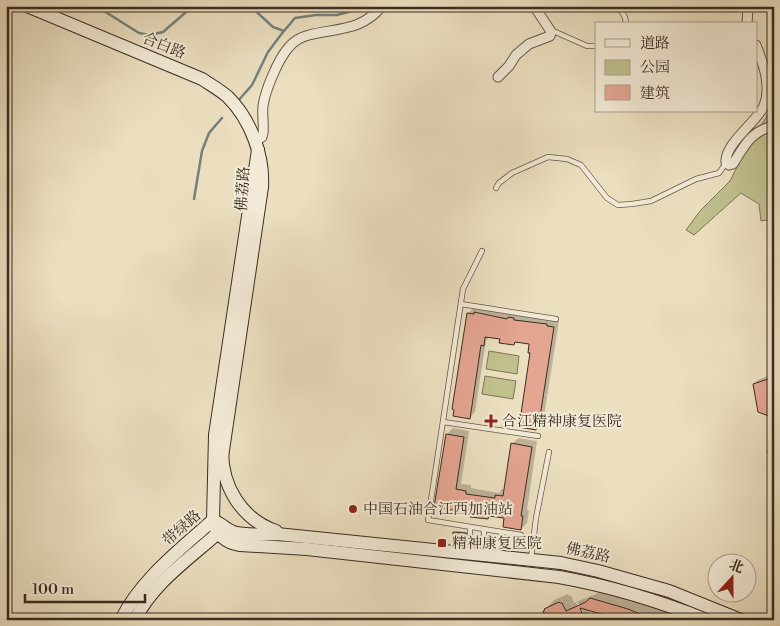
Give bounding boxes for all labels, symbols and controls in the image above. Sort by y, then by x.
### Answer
legend [595,22,758,112]
street label: 合白路 [140,29,188,63]
text: 道路 [640,34,670,53]
text: 公园 [640,58,670,77]
text: 建筑 [640,84,670,103]
street label: 佛荔路 [232,166,254,212]
place label: 合江精神康复医院 [502,412,622,431]
marker: 合江精神康复医院 [484,414,498,428]
place label: 中国石油合江西加油站 [363,500,513,519]
marker: 中国石油合江西加油站 [347,503,359,515]
street label: 带绿路 [159,506,205,550]
place label: 精神康复医院 [452,534,542,553]
marker: 精神康复医院 [436,537,448,549]
street label: 佛荔路 [564,539,612,567]
north arrow [708,554,758,604]
text: 北 [727,556,746,578]
scale bar [25,571,145,603]
text: 100 m [32,580,74,599]

